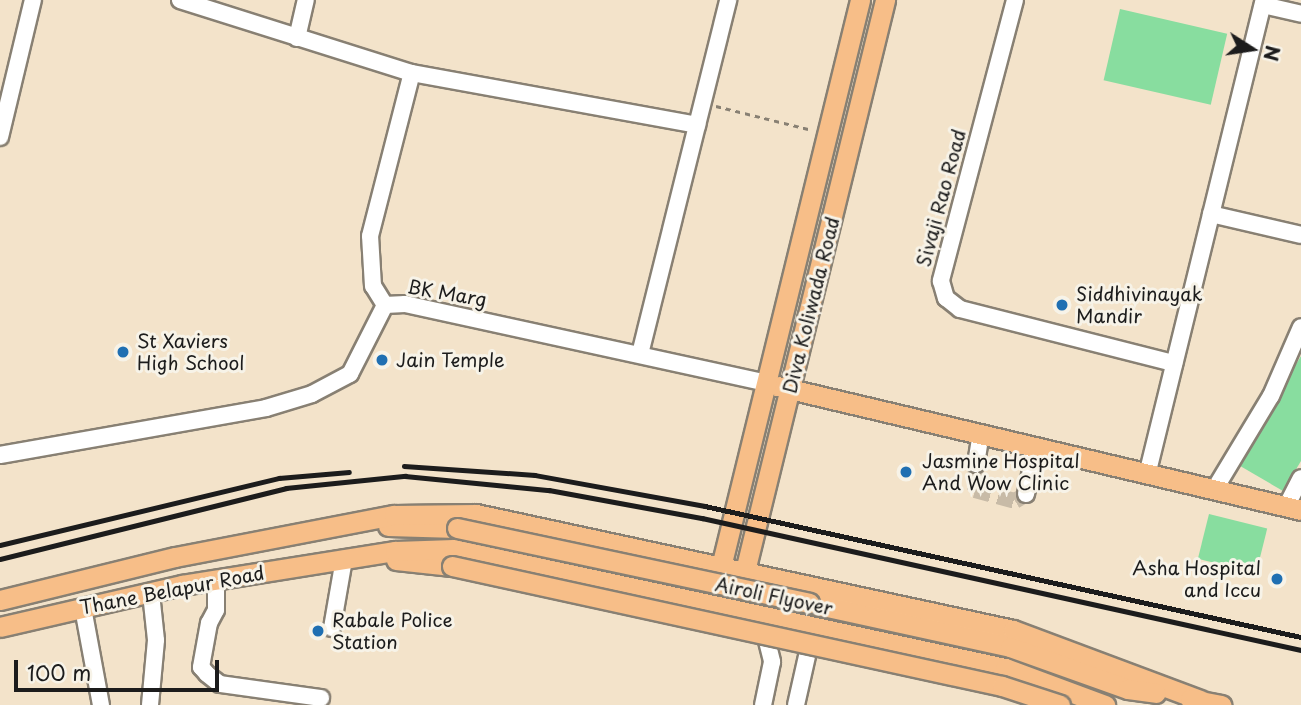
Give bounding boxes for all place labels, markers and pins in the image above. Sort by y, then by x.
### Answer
place label: Siddhivinayak Mandir [1076,283,1203,327]
marker: Siddhivinayak Mandir [1054,297,1070,313]
place label: St Xaviers High School [137,330,245,374]
marker: St Xaviers High School [115,344,131,360]
place label: Jain Temple [396,349,504,371]
marker: Jain Temple [374,352,390,368]
place label: Jasmine Hospital And Wow Clinic [922,450,1081,494]
marker: Jasmine Hospital And Wow Clinic [896,462,916,482]
place label: Asha Hospital and Iccu [1132,557,1261,601]
marker: Asha Hospital and Iccu [1267,569,1287,589]
place label: Rabale Police Station [332,609,453,653]
marker: Rabale Police Station [310,623,326,639]

